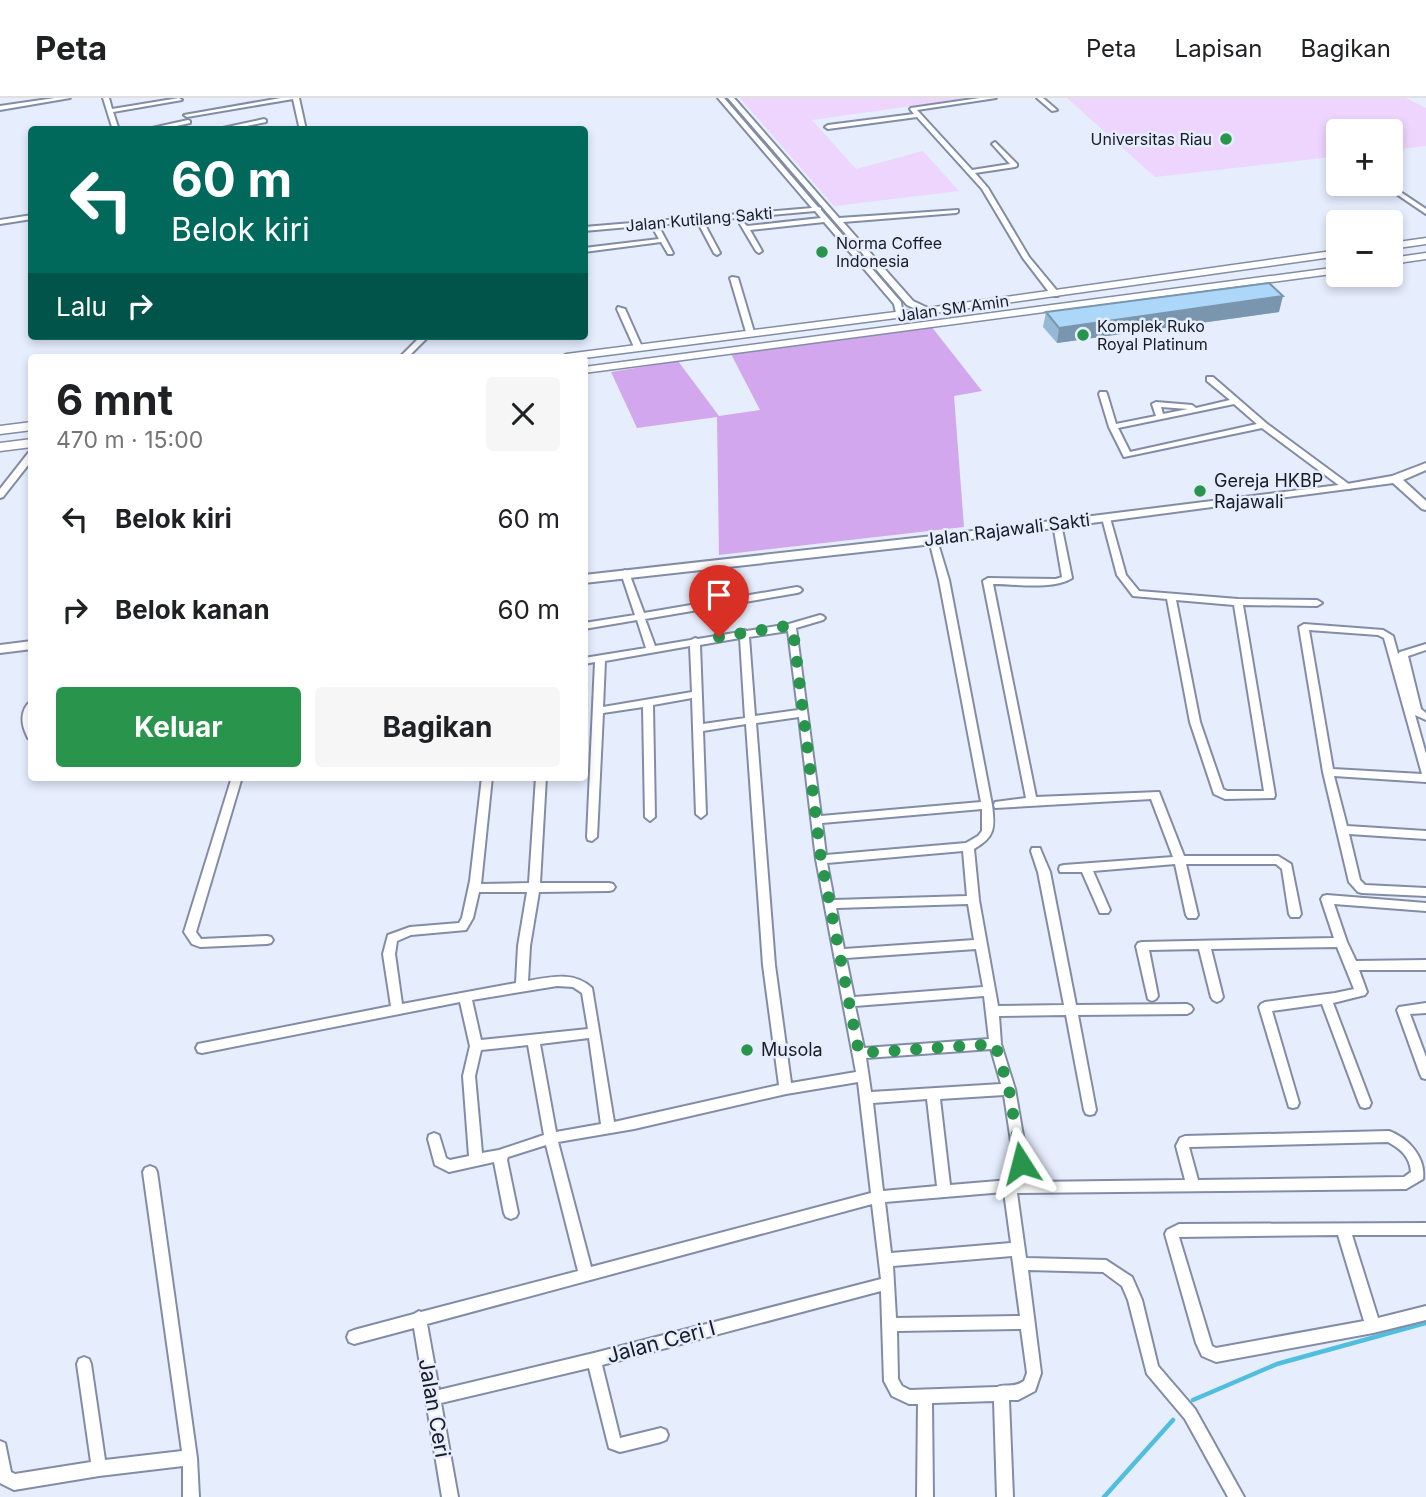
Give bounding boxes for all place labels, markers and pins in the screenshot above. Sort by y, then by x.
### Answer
place label: Universitas Riau [1091,129,1212,149]
marker: Universitas Riau [1218,131,1234,147]
place label: Norma Coffee Indonesia [836,233,942,271]
marker: Norma Coffee Indonesia [814,244,830,260]
place label: Komplek Ruko Royal Platinum [1097,316,1208,354]
marker: Komplek Ruko Royal Platinum [1075,327,1091,343]
place label: Gereja HKBP Rajawali [1214,470,1323,512]
marker: Gereja HKBP Rajawali [1192,483,1208,499]
pin [689,565,749,637]
place label: Musola [761,1039,823,1060]
marker: Musola [739,1042,755,1058]

